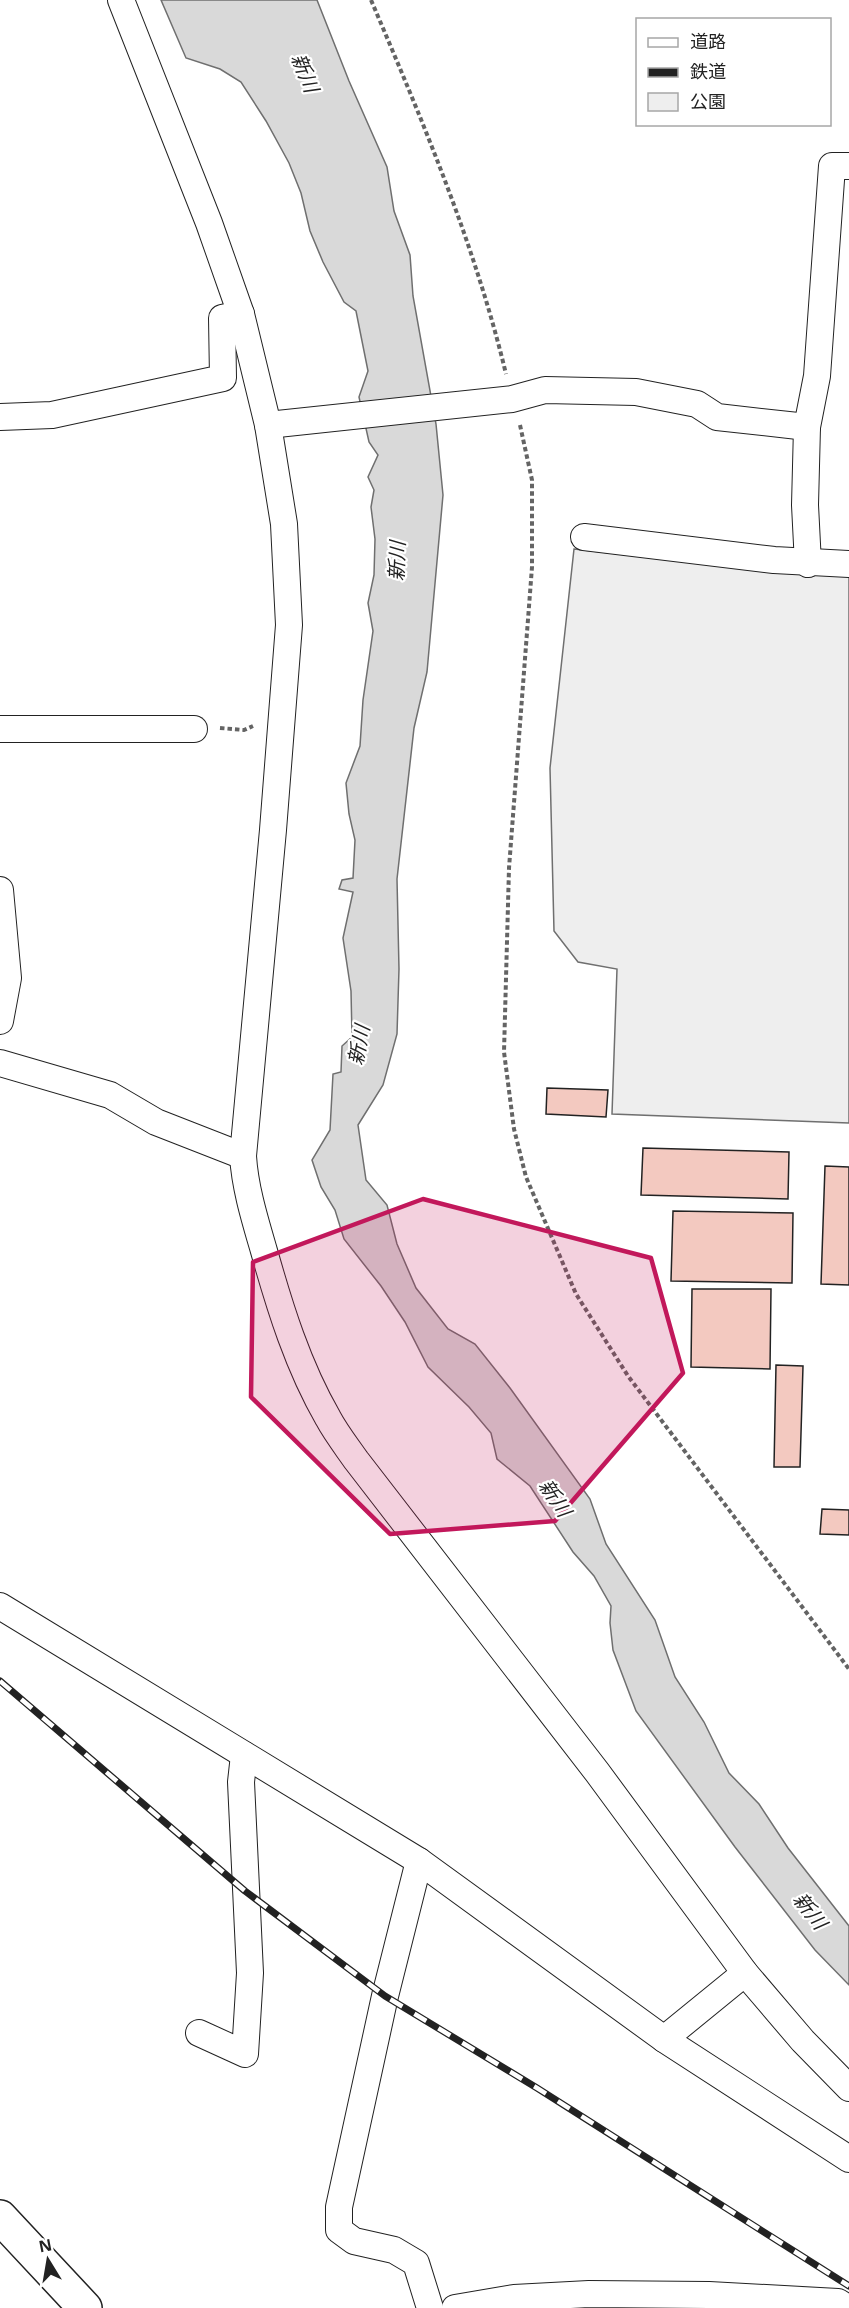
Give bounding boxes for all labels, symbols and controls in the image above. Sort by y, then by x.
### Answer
legend [636,18,831,126]
text: 道路 [690,29,726,53]
water label: 新川 [285,49,326,98]
text: 鉄道 [690,59,726,83]
text: 公園 [690,89,726,113]
water label: 新川 [382,539,411,581]
water label: 新川 [341,1021,376,1067]
water label: 新川 [533,1474,579,1524]
water label: 新川 [787,1887,835,1936]
north arrow [18,2230,78,2290]
text: N [37,2233,54,2257]

